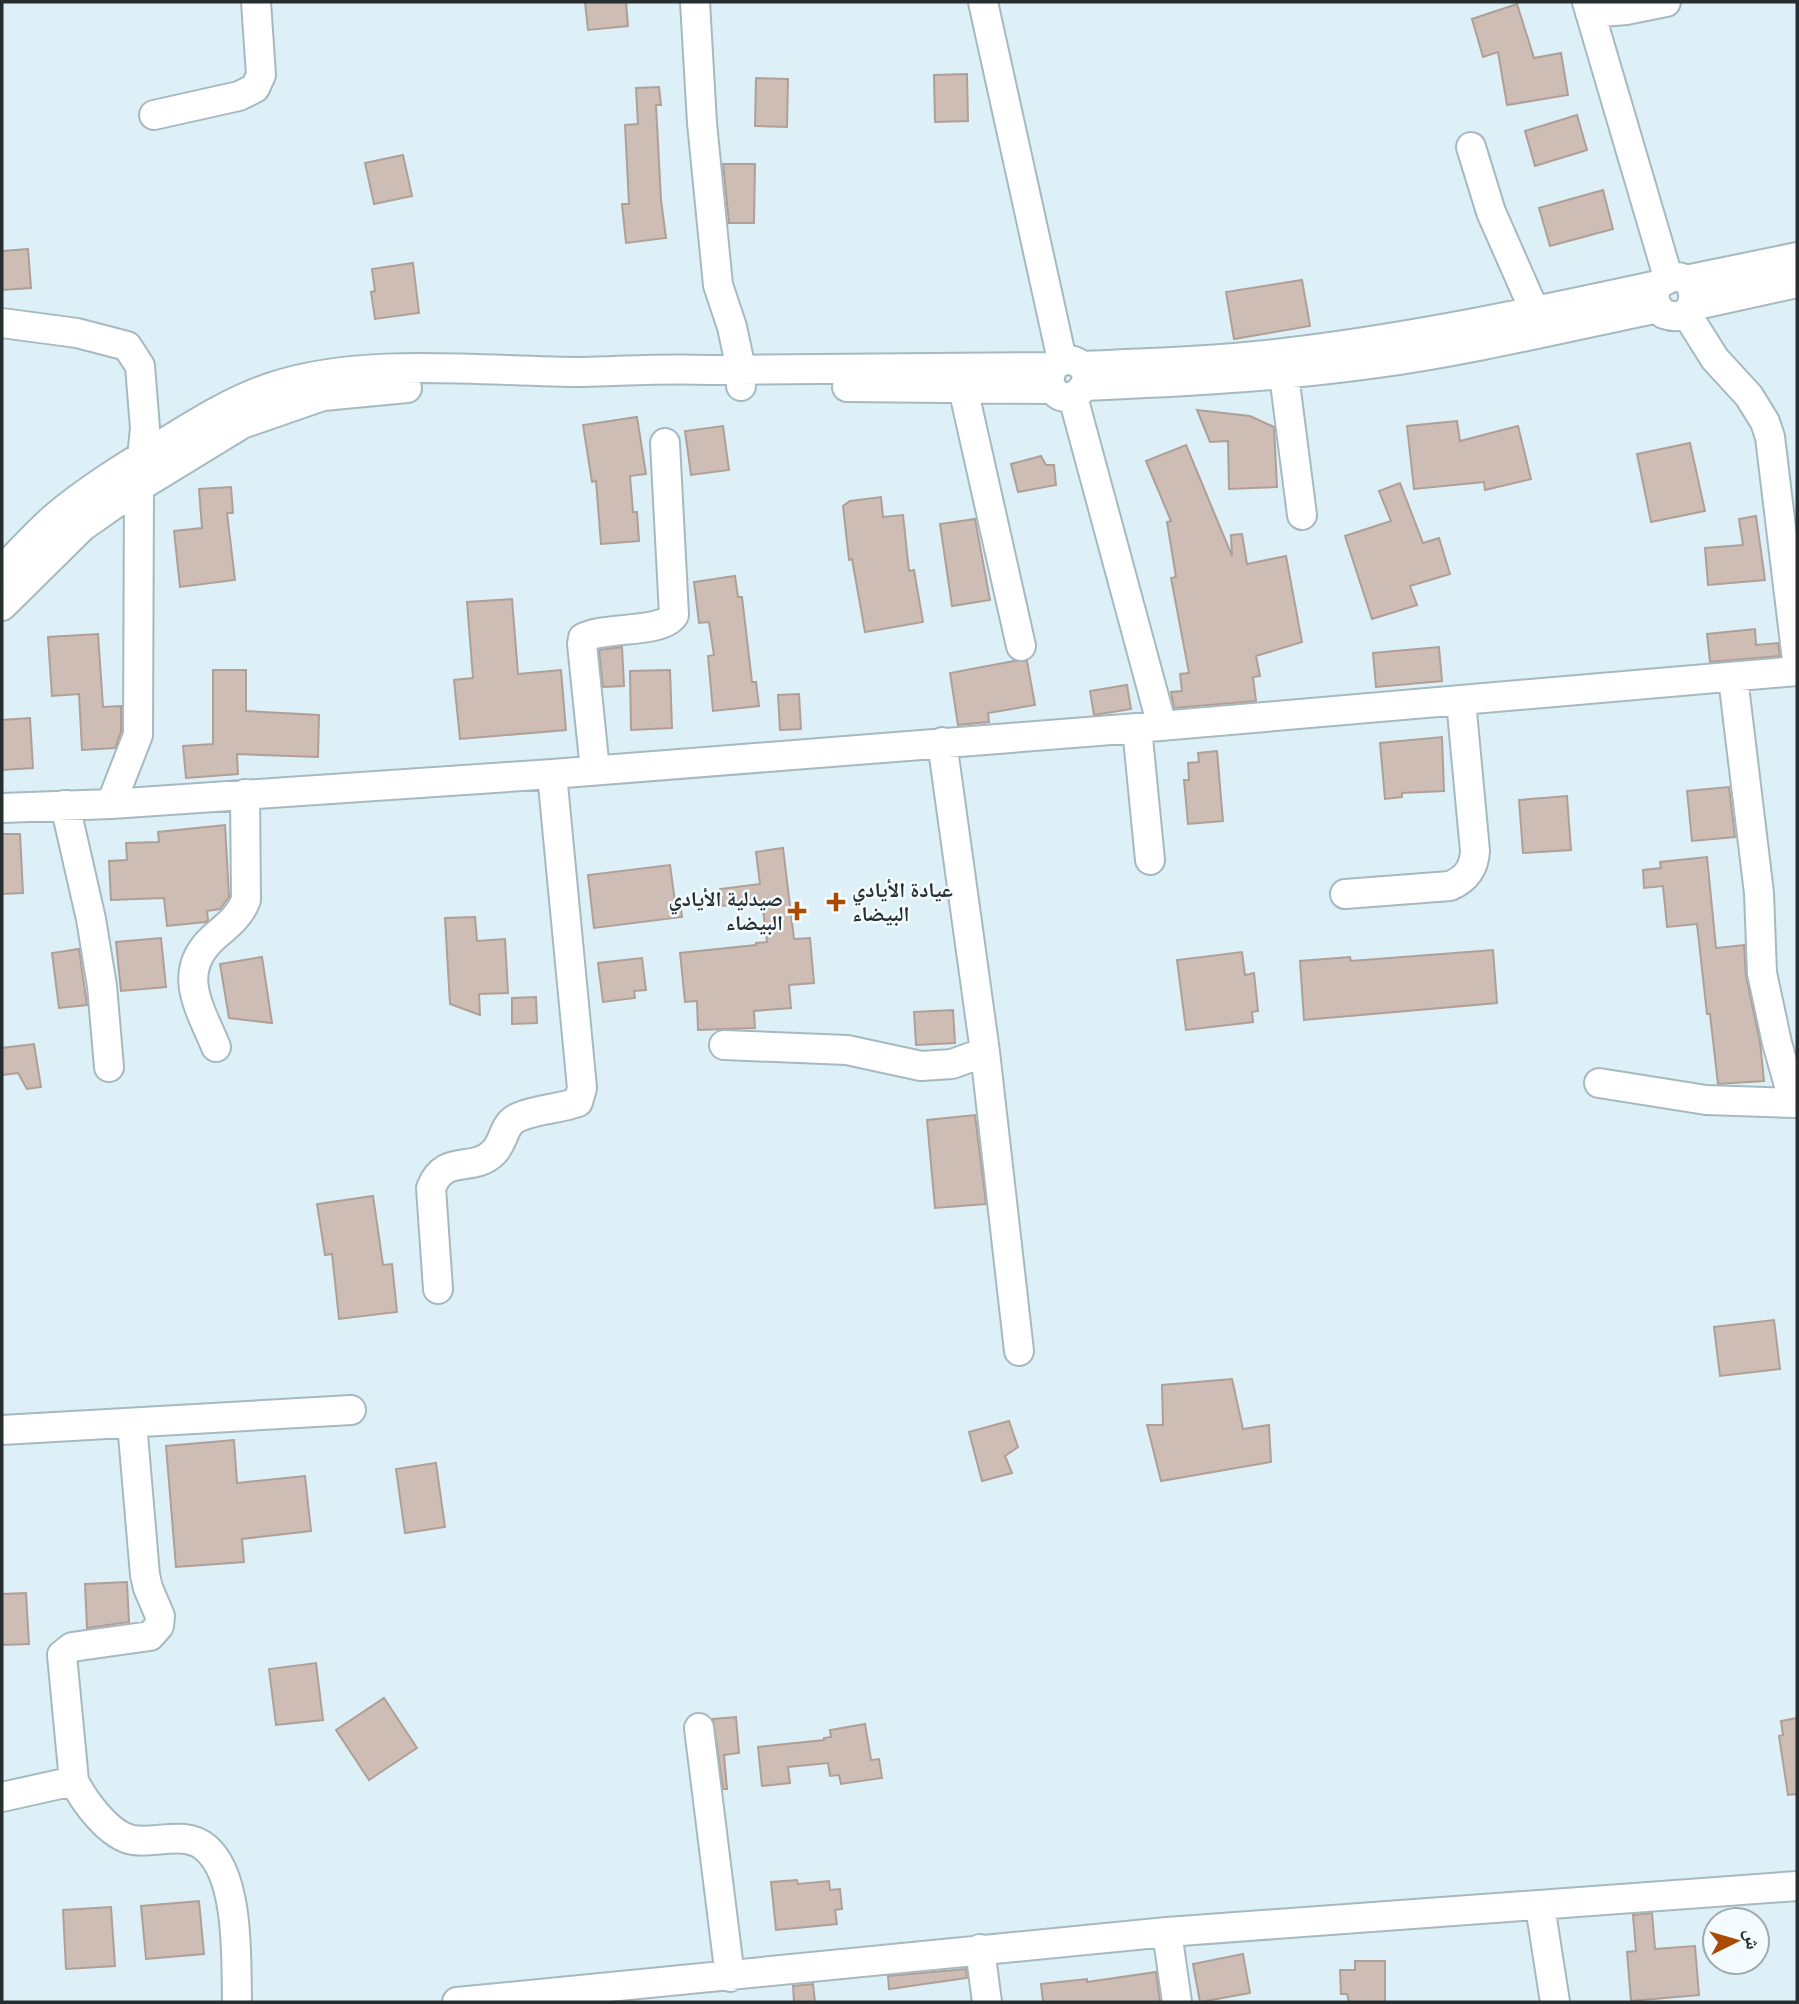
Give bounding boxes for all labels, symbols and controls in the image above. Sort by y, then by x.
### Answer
place label: عيادة الأيادي البيضاء [852,876,953,926]
place label: صيدلية الأيادي البيضاء [668,885,783,935]
marker: عيادة الأيادي البيضاء [826,892,846,912]
marker: صيدلية الأيادي البيضاء [789,903,805,919]
north arrow [1701,1906,1771,1976]
text: ش [1740,1928,1766,1951]

